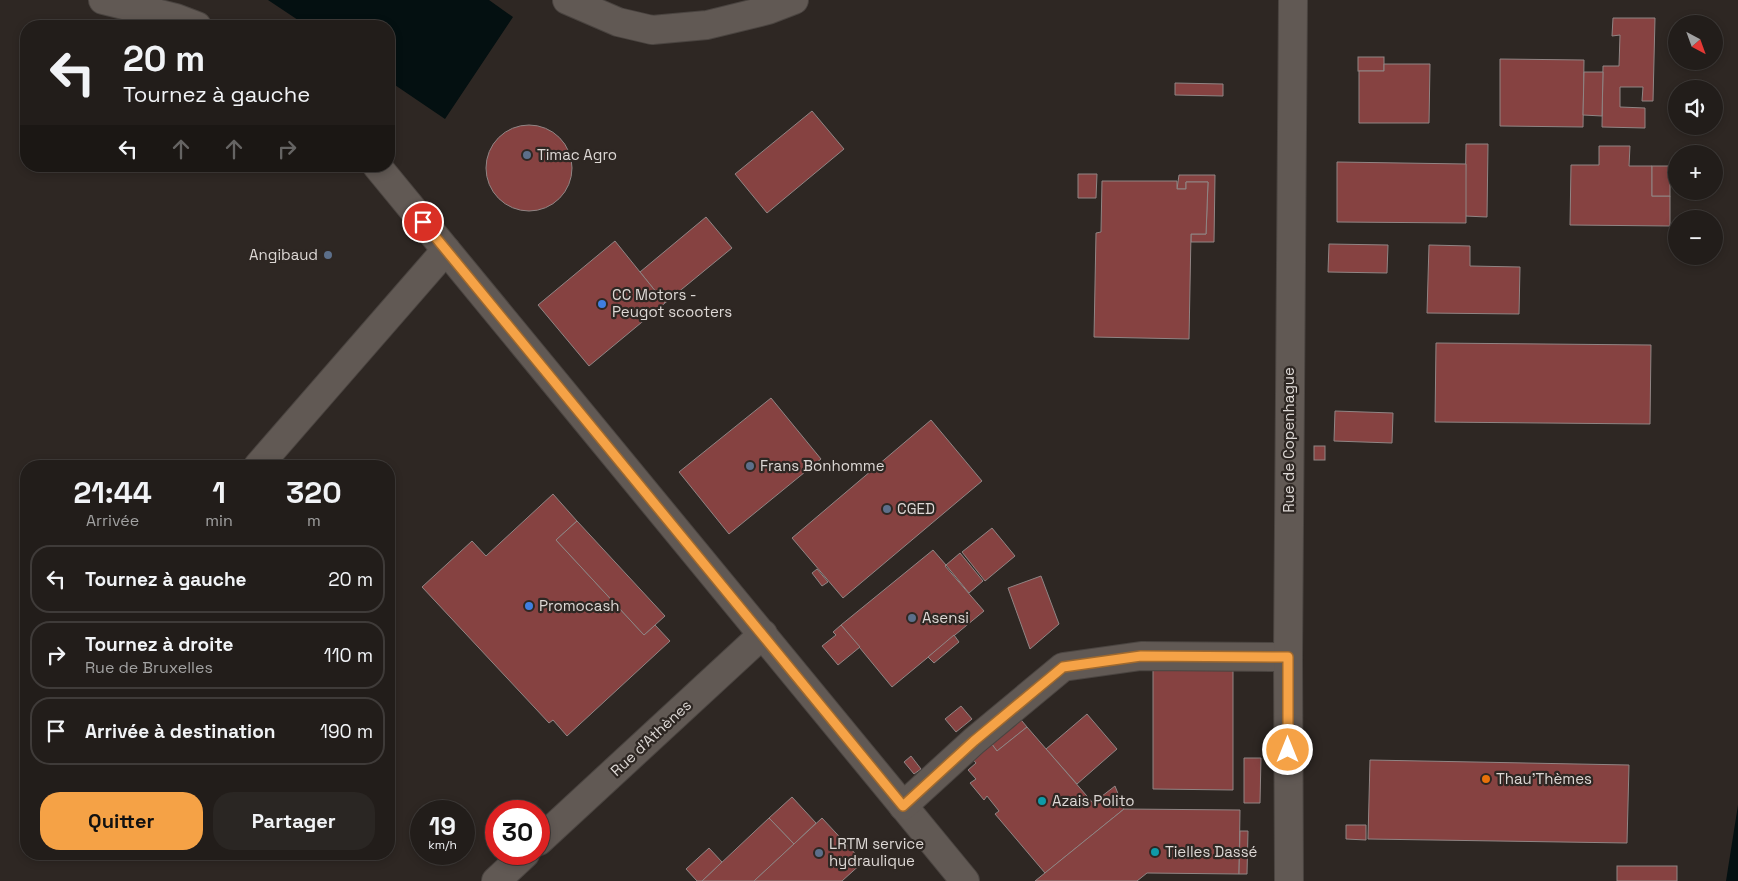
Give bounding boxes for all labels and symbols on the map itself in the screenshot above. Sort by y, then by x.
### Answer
north arrow [1668,15,1722,70]
place label: Timac Agro [537,145,617,164]
marker: Timac Agro [521,149,533,161]
pin [402,201,444,243]
place label: Angibaud [249,245,318,264]
marker: Angibaud [322,249,334,261]
place label: CC Motors - Peugot scooters [612,285,732,321]
marker: CC Motors - Peugot scooters [596,298,608,310]
street label: Rue de Copenhague [1279,367,1298,513]
place label: Frans Bonhomme [760,456,885,475]
marker: Frans Bonhomme [744,460,756,472]
place label: CGED [897,499,935,518]
marker: CGED [881,503,893,515]
place label: Promocash [539,596,619,615]
marker: Promocash [523,600,535,612]
place label: Asensi [922,608,969,627]
marker: Asensi [906,612,918,624]
street label: Rue d'Athènes [606,695,695,780]
position arrow [1261,723,1313,775]
place label: Thau'Thèmes [1496,769,1592,788]
marker: Thau'Thèmes [1480,773,1492,785]
place label: Azais Polito [1052,791,1135,810]
marker: Azais Polito [1036,795,1048,807]
speed limit sign: 30 [485,800,550,865]
place label: LRTM service hydraulique [829,834,924,870]
place label: Tielles Dassé [1165,842,1258,861]
marker: Tielles Dassé [1149,846,1161,858]
marker: LRTM service hydraulique [813,847,825,859]

